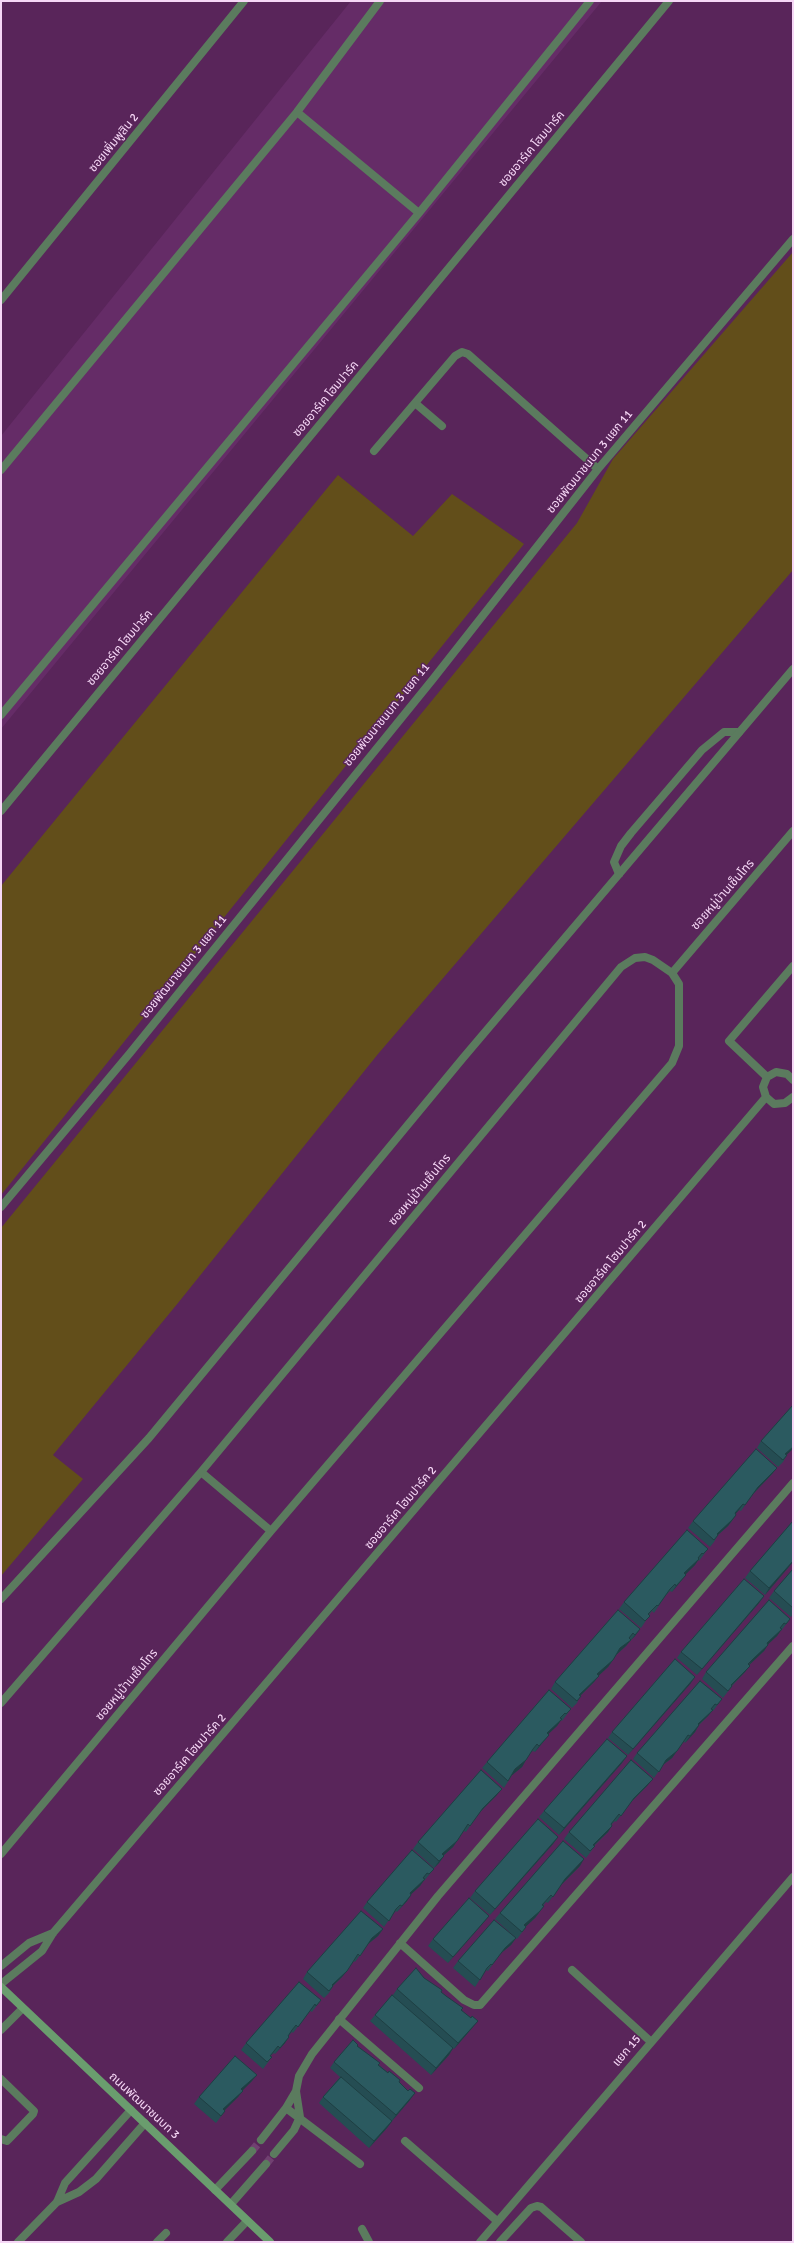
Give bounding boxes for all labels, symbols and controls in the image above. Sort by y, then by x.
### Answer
street label: ซอยอาร์เค โฮมปาร์ค [496,108,568,190]
street label: ซอยเพิ่มพูสิน 2 [86,111,142,175]
street label: ซอยอาร์เค โฮมปาร์ค [290,358,362,440]
street label: ซอยพัฒนาชนบท 3 แยก 11 [544,407,636,517]
street label: ซอยอาร์เค โฮมปาร์ค [84,607,156,689]
street label: ซอยพัฒนาชนบท 3 แยก 11 [341,660,433,770]
street label: ซอยหมู่บ้านเซ็นโทร [688,857,758,933]
street label: ซอยพัฒนาชนบท 3 แยก 11 [138,912,230,1022]
street label: ซอยหมู่บ้านเซ็นโทร [386,1151,454,1229]
street label: ซอยอาร์เค โฮมปาร์ค 2 [572,1218,650,1306]
street label: ซอยอาร์เค โฮมปาร์ค 2 [362,1464,440,1552]
street label: ซอยหมู่บ้านเซ็นโทร [93,1646,161,1724]
street label: ซอยอาร์เค โฮมปาร์ค 2 [150,1711,230,1799]
street label: แยก 15 [610,2032,644,2070]
street label: ถนนพัฒนาชนบท 3 [106,2070,182,2142]

